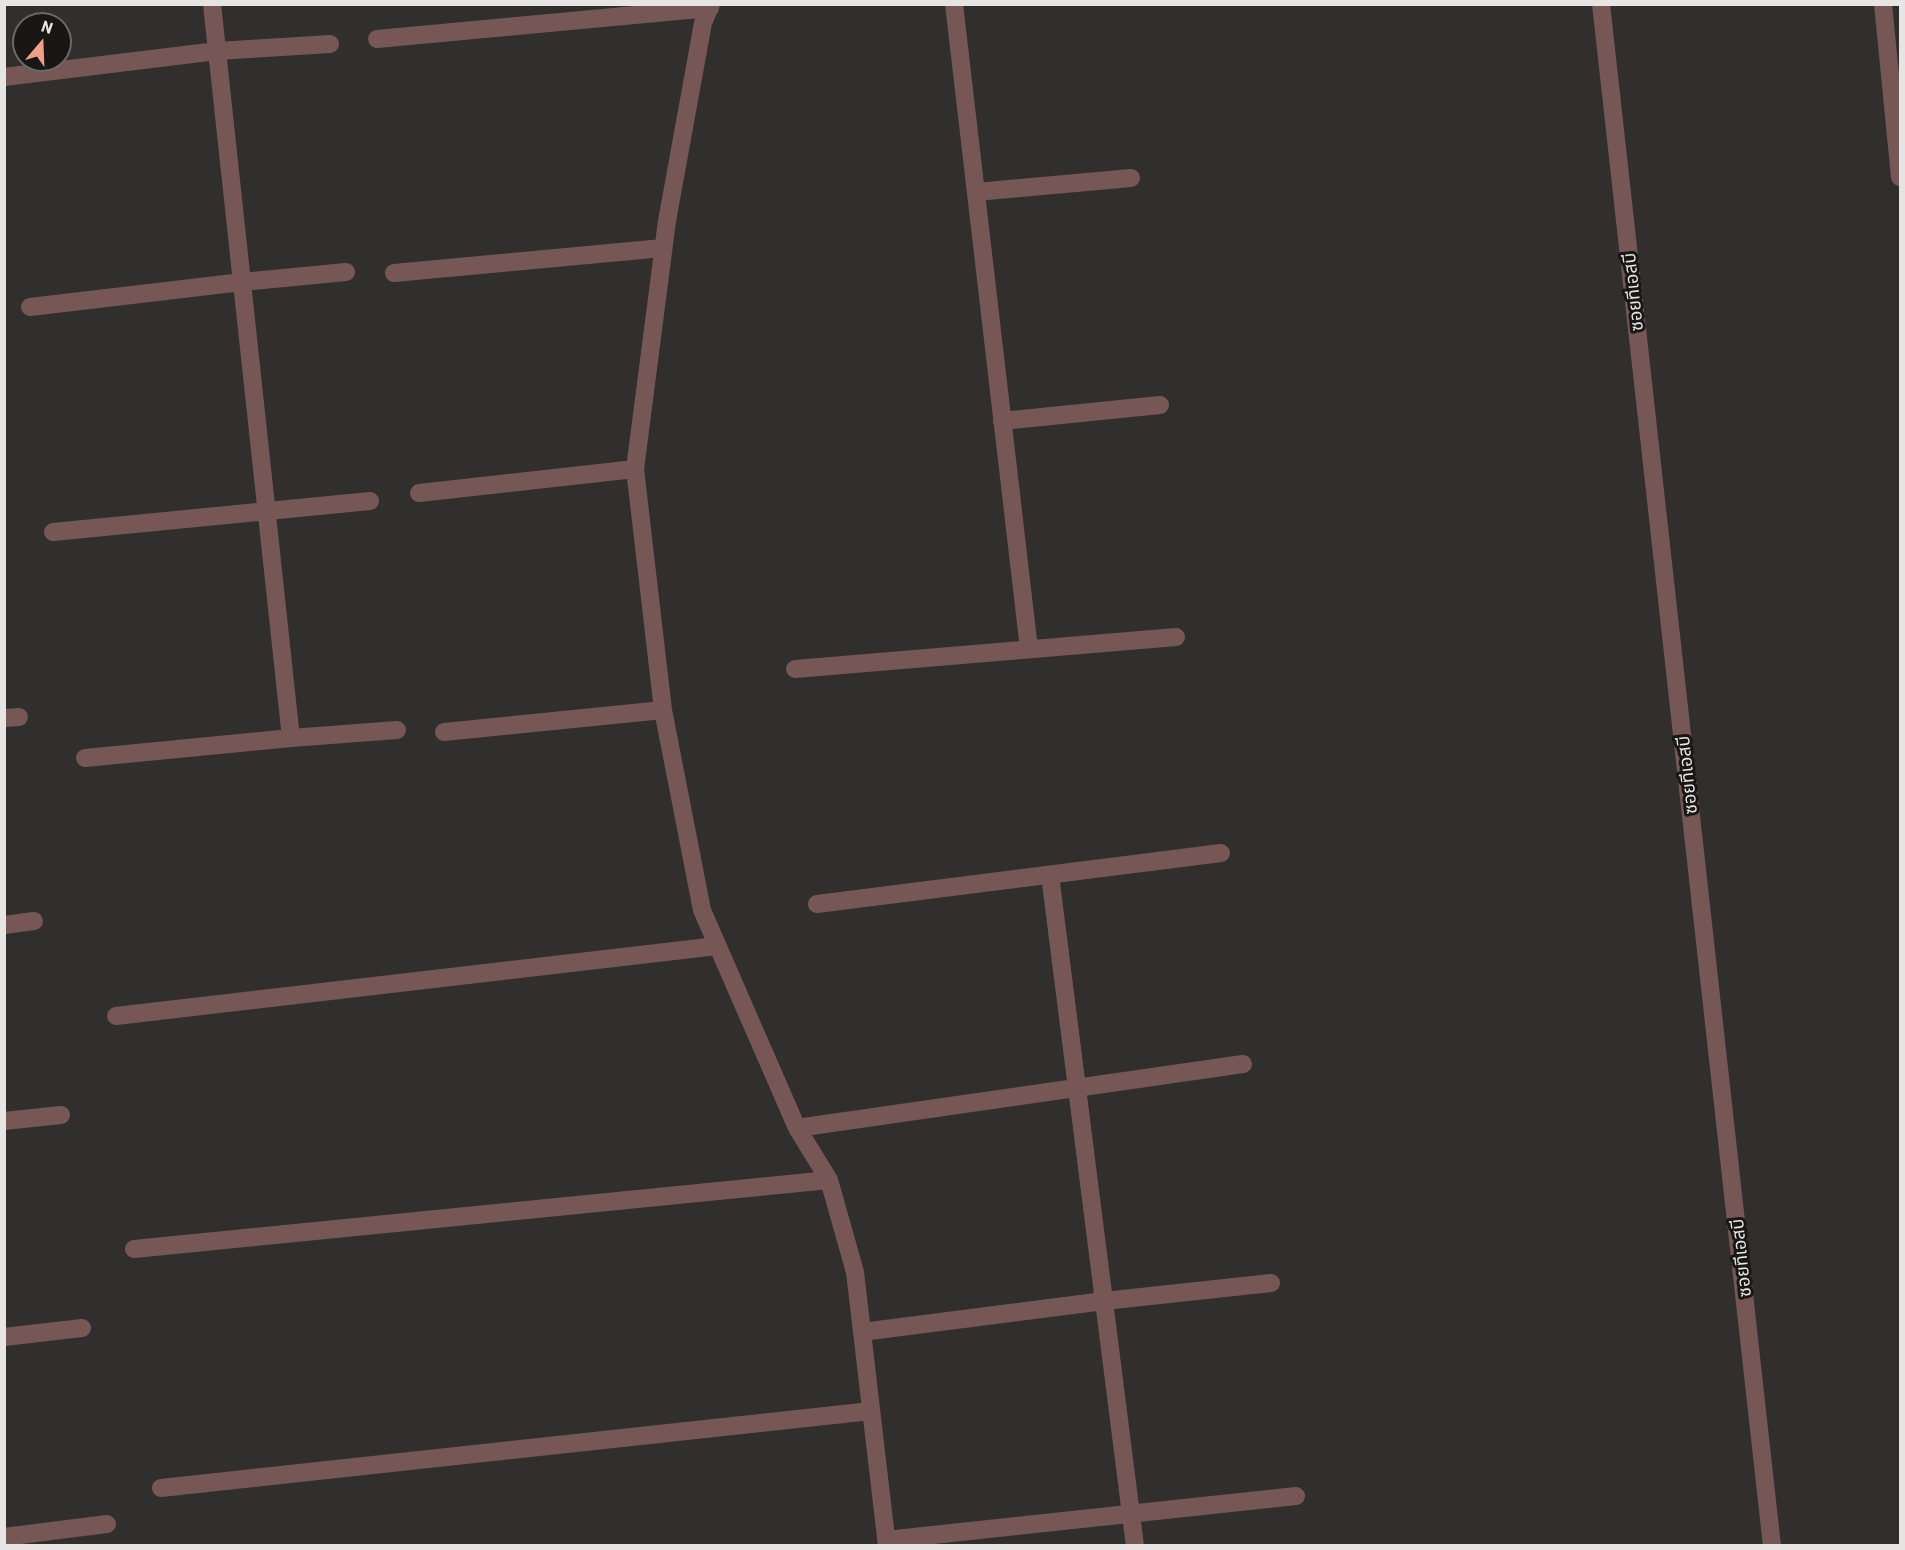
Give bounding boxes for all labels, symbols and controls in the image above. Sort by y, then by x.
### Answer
north arrow [12,12,72,72]
text: N [39,16,55,37]
street label: ซอยทีเอสบี [1618,252,1648,332]
street label: ซอยทีเอสบี [1672,735,1702,815]
street label: ซอยทีเอสบี [1726,1218,1756,1298]

